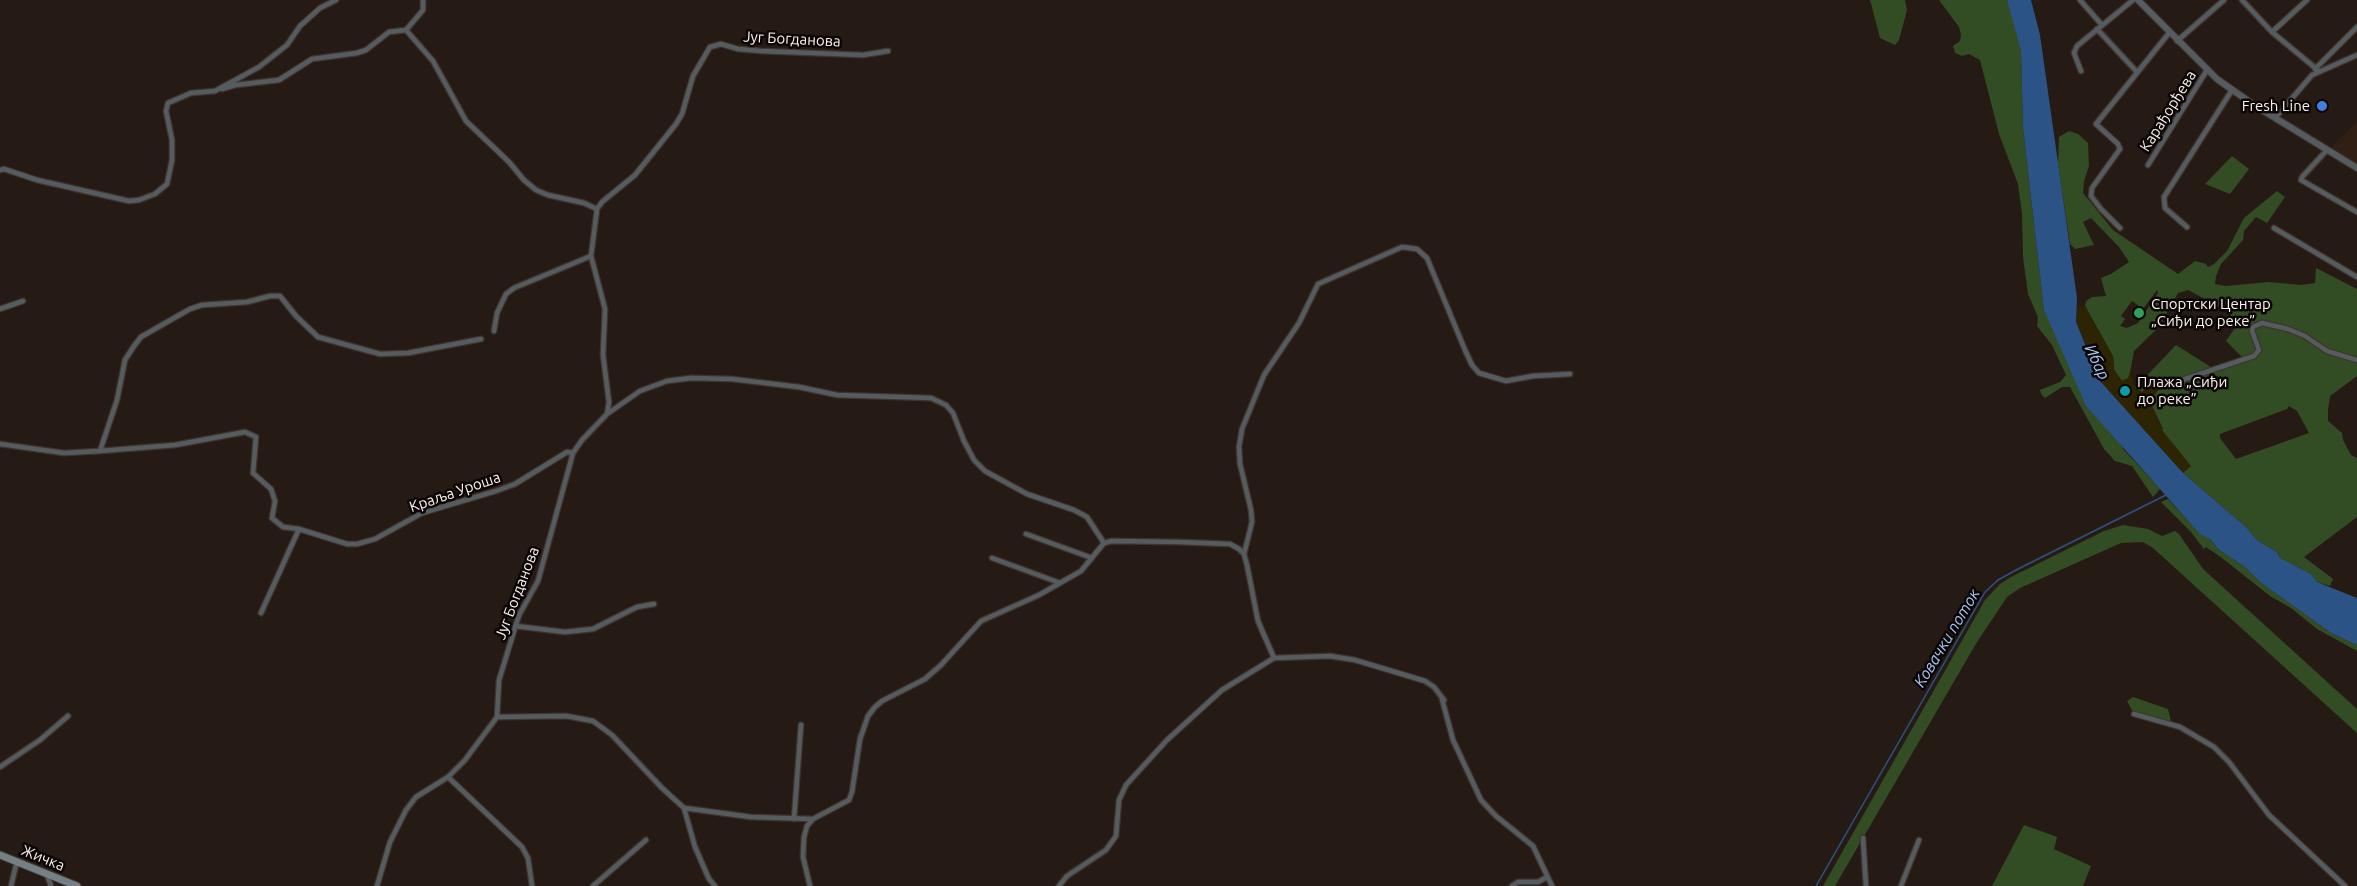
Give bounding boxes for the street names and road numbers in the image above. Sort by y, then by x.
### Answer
street label: Југ Богданова [743,27,841,51]
street label: Карађорђева [2136,67,2200,155]
street label: Краља Уроша [407,468,503,516]
street label: Југ Богданова [491,544,543,642]
street label: Жичка [19,841,67,875]

